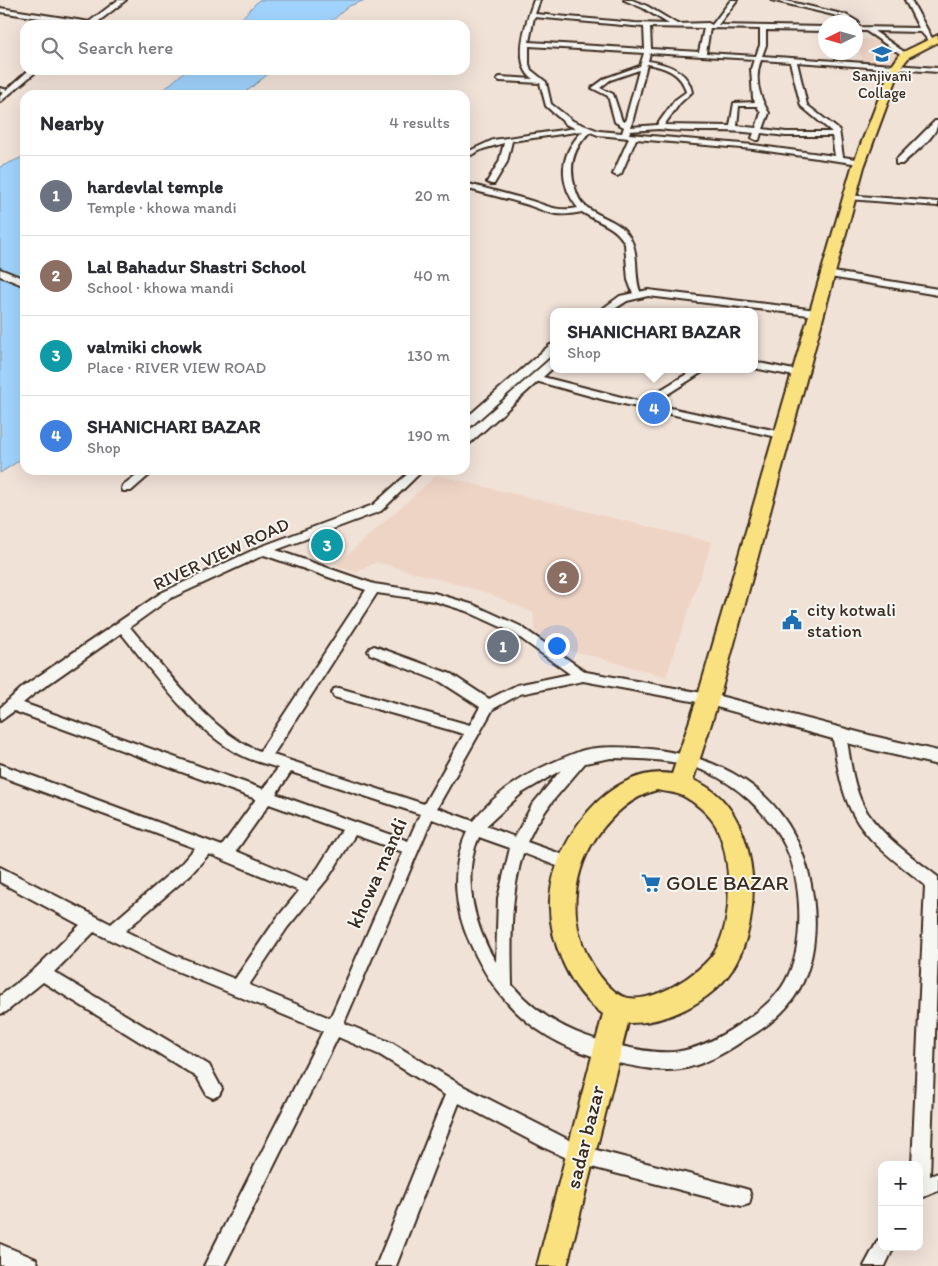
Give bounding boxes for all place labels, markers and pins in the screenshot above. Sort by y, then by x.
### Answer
school or university icon: Sanjivani Collage [871,43,893,65]
place label: Sanjivani Collage [852,67,912,102]
pin: 4 [638,389,670,427]
pin: 3 [311,526,343,564]
pin: 2 [547,558,579,596]
place label: city kotwali station [807,599,896,642]
public building icon: city kotwali station [781,609,803,631]
pin: 1 [487,627,519,665]
place label: GOLE BAZAR [666,870,788,895]
supermarket icon: GOLE BAZAR [640,872,662,894]

